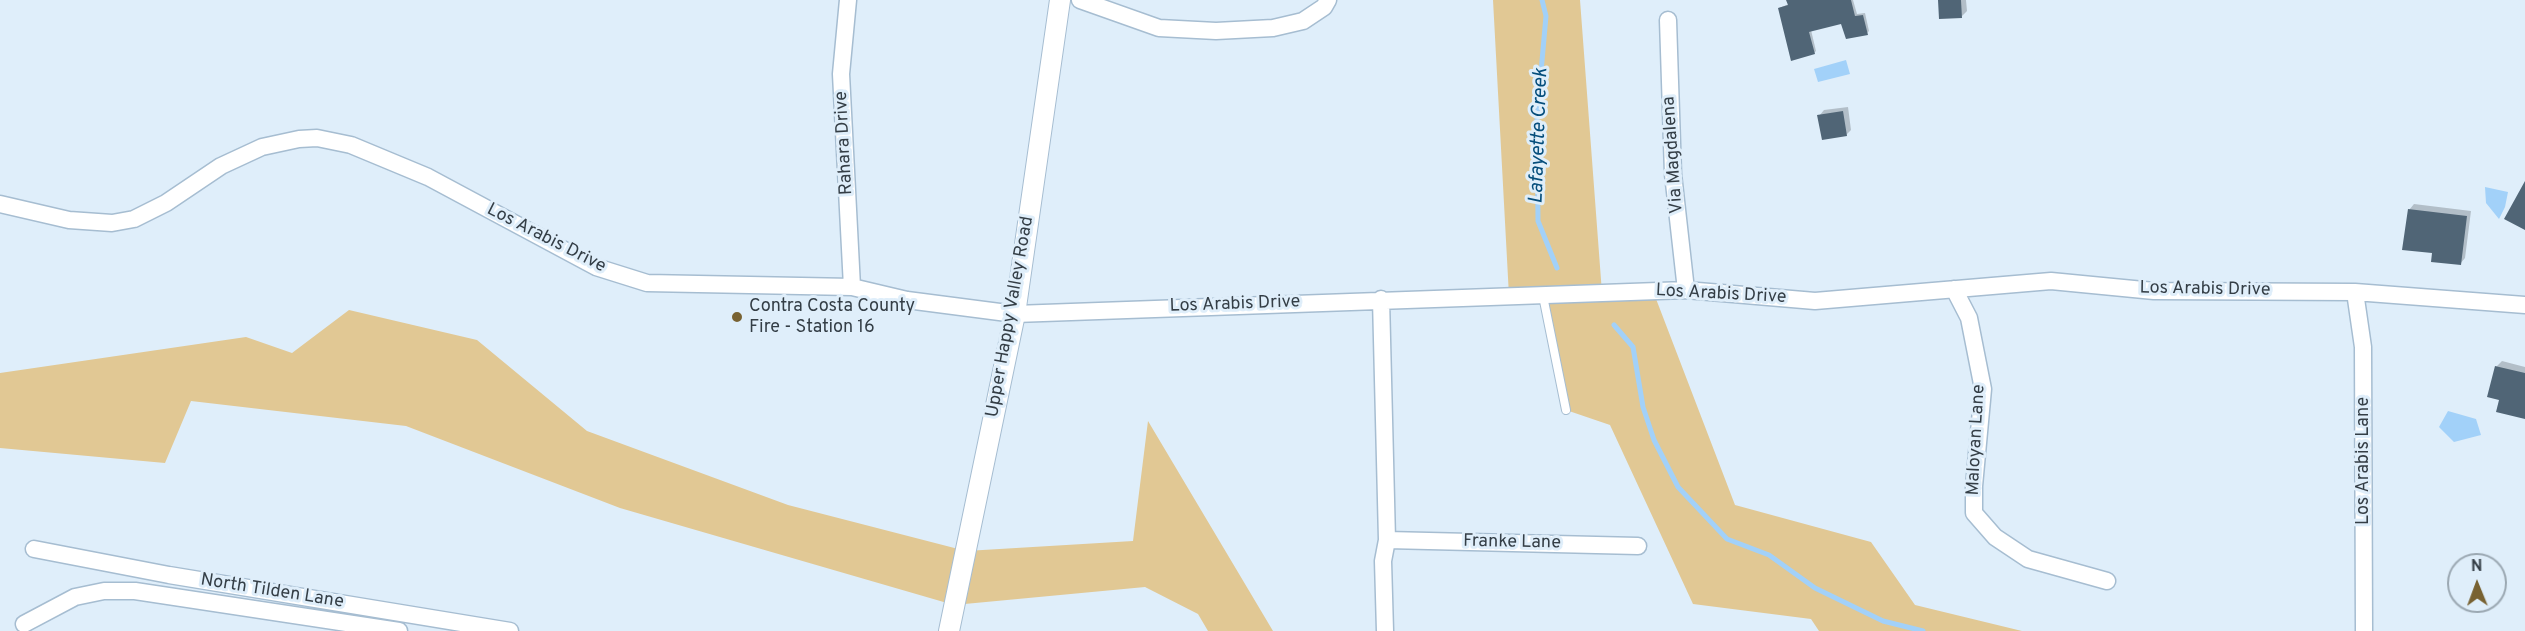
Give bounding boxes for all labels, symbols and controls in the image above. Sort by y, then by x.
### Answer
water label: Lafayette Creek [1526,68,1554,204]
street label: Rahara Drive [831,90,859,196]
street label: Via Magdalena [1659,96,1689,214]
street label: Los Arabis Drive [483,200,609,278]
street label: Upper Happy Valley Road [983,215,1039,419]
street label: Los Arabis Drive [2139,278,2271,302]
street label: Los Arabis Drive [1655,281,1787,309]
street label: Los Arabis Drive [1169,292,1301,318]
place label: Contra Costa County Fire - Station 16 [749,296,915,338]
marker: Contra Costa County Fire - Station 16 [730,310,744,324]
street label: Maloyan Lane [1963,384,1991,496]
street label: Los Arabis Lane [2353,397,2375,525]
street label: Franke Lane [1463,531,1561,555]
north arrow [2447,553,2507,613]
text: N [2471,557,2483,577]
street label: North Tilden Lane [199,570,345,614]

